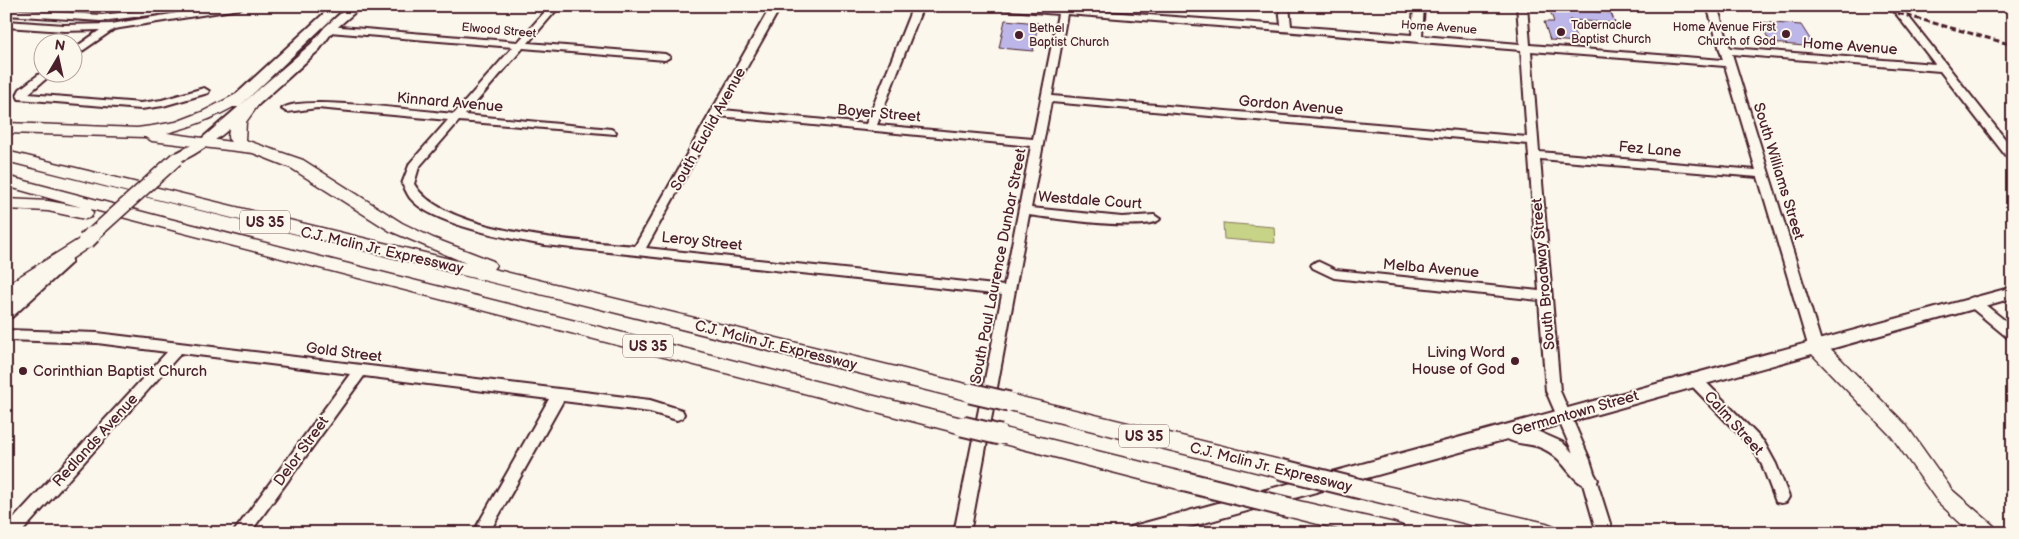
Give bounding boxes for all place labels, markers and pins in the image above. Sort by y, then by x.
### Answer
place label: Tabernacle Baptist Church [1571,18,1651,47]
place label: Home Avenue First Church of God [1673,20,1776,49]
place label: Bethel Baptist Church [1029,21,1109,50]
marker: Tabernacle Baptist Church [1555,26,1567,38]
marker: Home Avenue First Church of God [1780,28,1792,40]
marker: Bethel Baptist Church [1013,29,1025,41]
place label: Living Word House of God [1411,343,1505,379]
marker: Living Word House of God [1509,355,1521,367]
place label: Corinthian Baptist Church [33,362,207,381]
marker: Corinthian Baptist Church [17,365,29,377]

